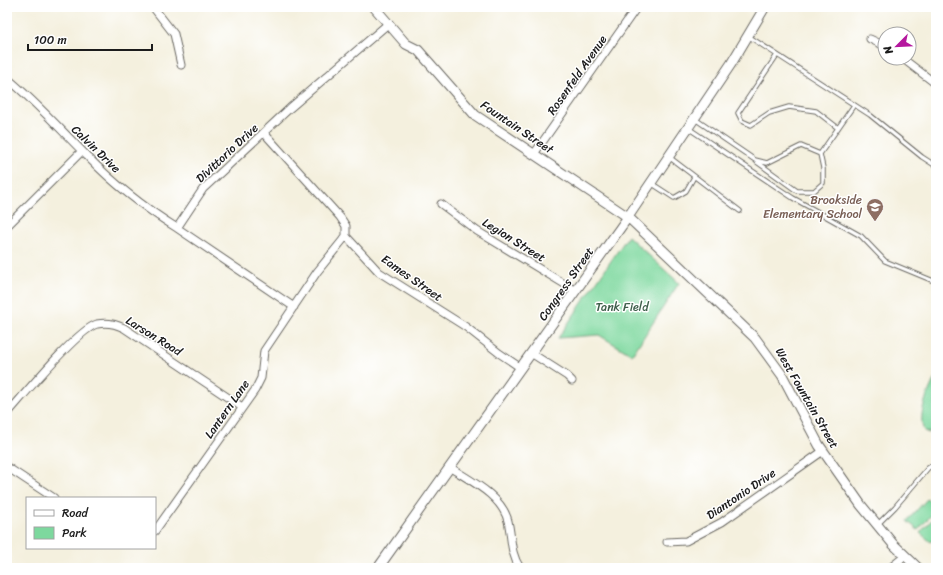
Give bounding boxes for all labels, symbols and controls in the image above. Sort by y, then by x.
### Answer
scale bar [28,26,152,52]
north arrow [877,26,917,66]
text: 100 m [34,29,67,51]
street label: Rosenfeld Avenue [541,30,613,120]
text: N [878,42,899,58]
street label: Fountain Street [476,94,559,160]
street label: Divittorio Drive [190,118,264,188]
street label: Calvin Drive [66,119,126,179]
place label: Brookside Elementary School [763,189,863,225]
school or university icon: Brookside Elementary School [865,197,885,222]
street label: Legion Street [478,212,550,268]
street label: Congress Street [532,242,600,326]
street label: Eames Street [377,249,447,307]
park label: Tank Field [596,296,650,318]
street label: Larson Road [121,310,188,363]
street label: West Fountain Street [769,343,845,453]
street label: Lantern Lane [198,375,256,443]
street label: Diantonio Drive [702,462,780,526]
legend [26,497,156,549]
text: Road [62,502,89,524]
text: Park [62,522,87,544]

